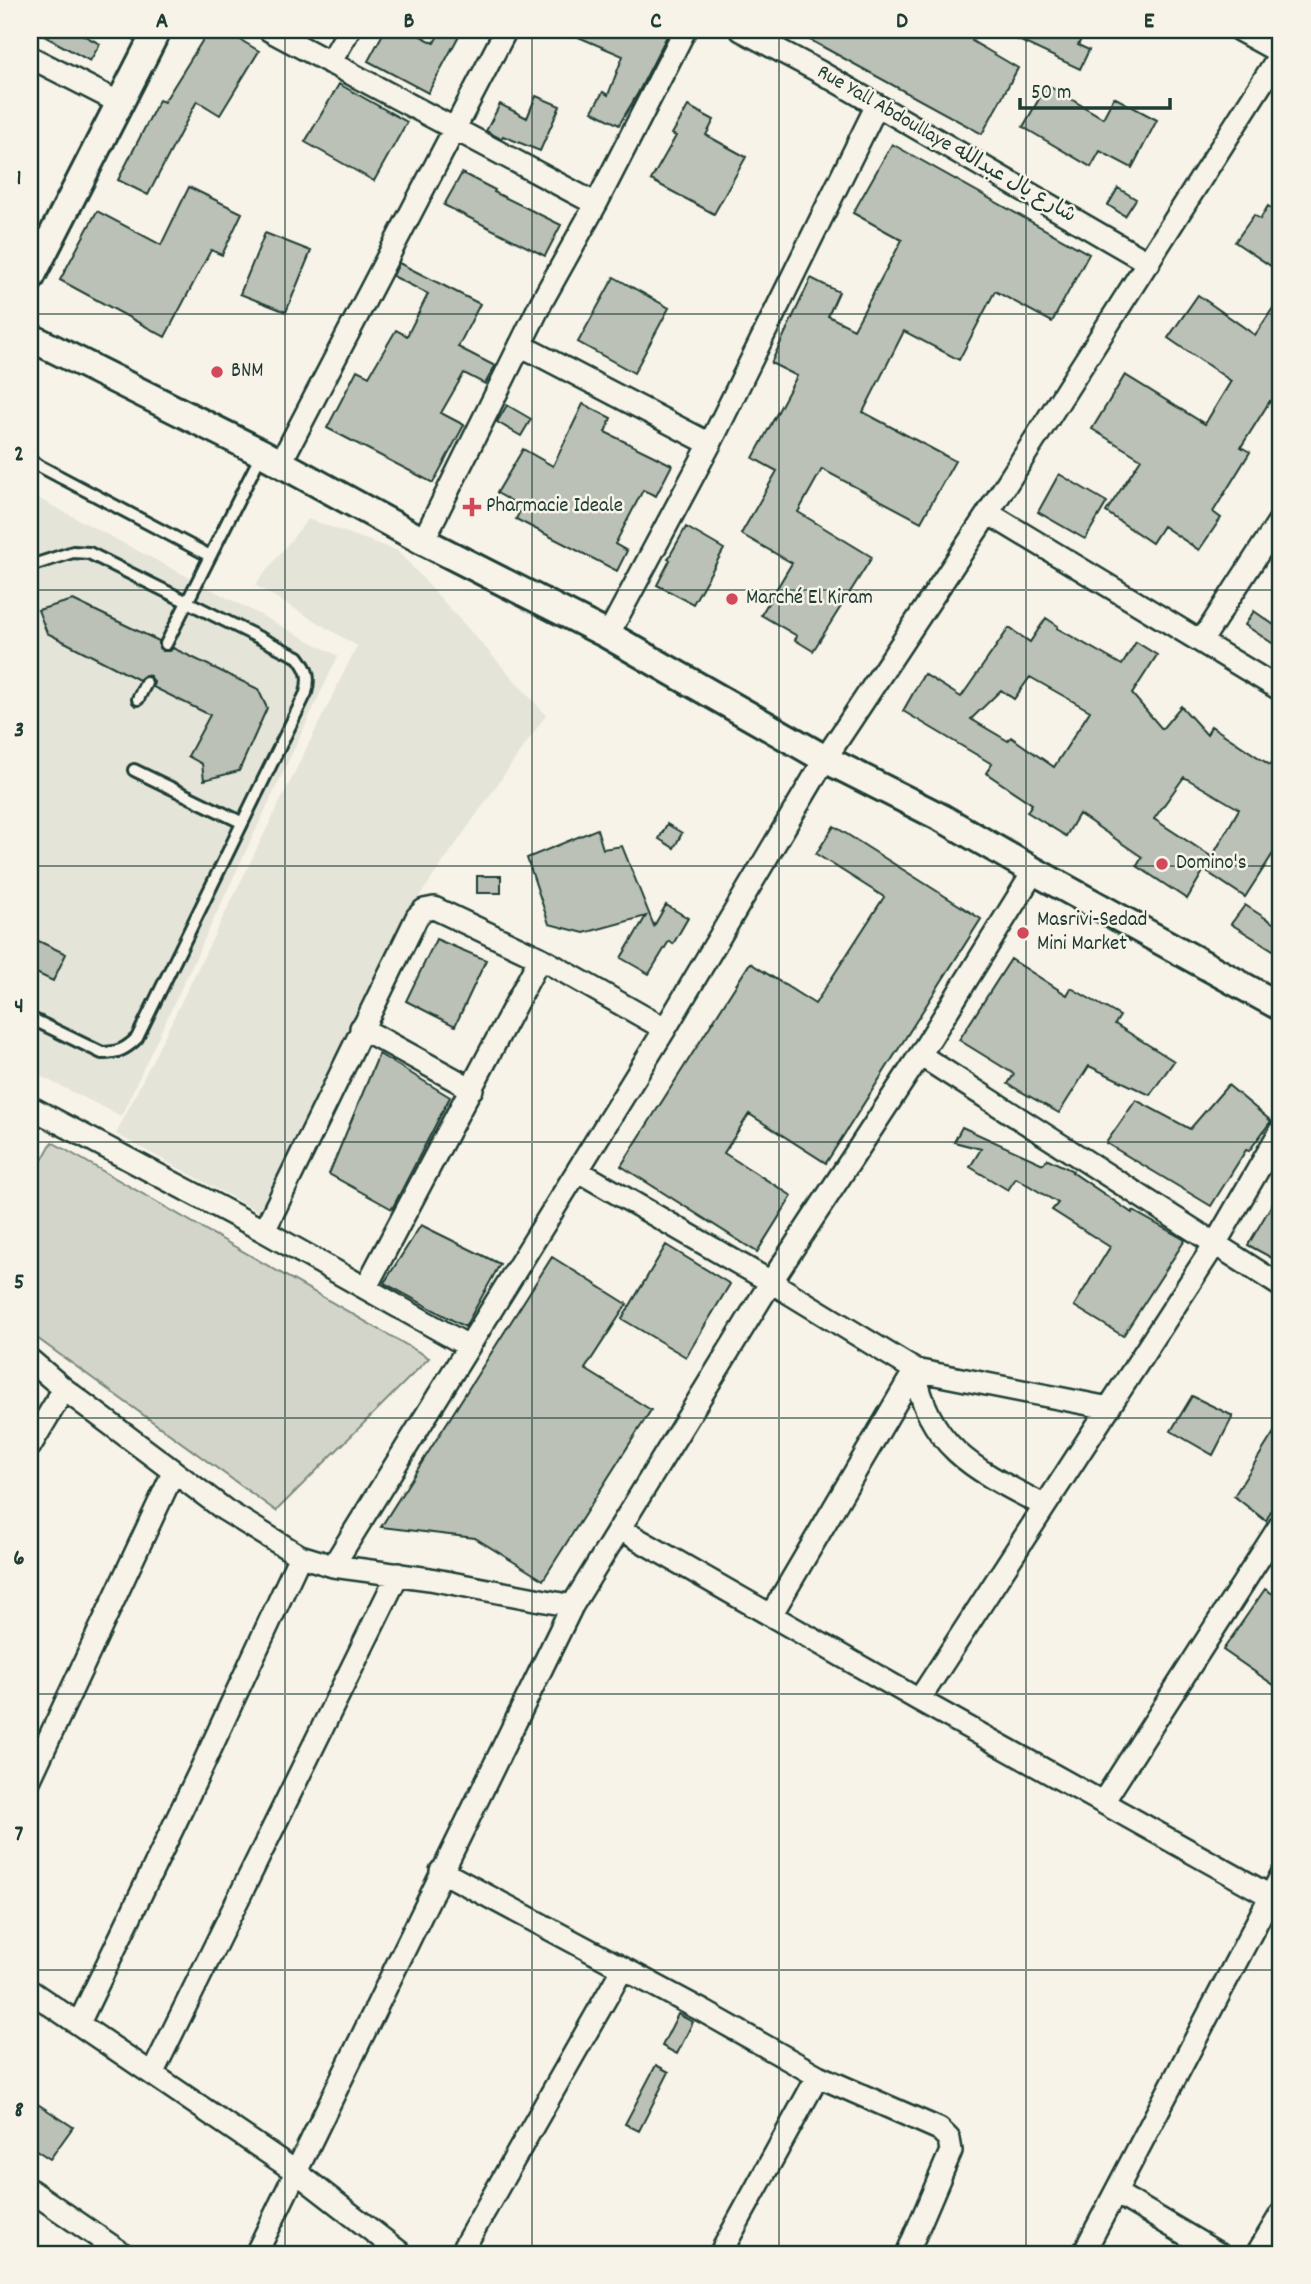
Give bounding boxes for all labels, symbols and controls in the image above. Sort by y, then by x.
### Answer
text: A [156,6,168,39]
text: B [404,6,415,39]
text: C [650,6,662,39]
text: D [896,6,908,39]
text: E [1144,6,1155,39]
street label: Rue Yall Abdoullaye شارع يال عبدالله [811,58,1081,232]
scale bar [1020,66,1171,110]
text: 50 m [1031,79,1071,109]
text: 1 [16,163,22,196]
place label: BNM [231,357,264,387]
marker: BNM [209,364,225,380]
text: 2 [14,439,24,472]
place label: Pharmacie Ideale [486,492,623,522]
marker: Pharmacie Ideale [464,499,480,515]
place label: Marché El Kiram [746,584,873,614]
marker: Marché El Kiram [724,591,740,607]
text: 3 [14,715,24,748]
place label: Domino's [1176,849,1246,879]
marker: Domino's [1154,856,1170,872]
place label: Masrivi-Sedad Mini Market [1037,906,1147,960]
marker: Masrivi-Sedad Mini Market [1015,925,1031,941]
text: 4 [14,991,24,1024]
text: 5 [14,1267,24,1300]
text: 6 [13,1543,25,1576]
text: 7 [15,1819,24,1852]
text: 8 [14,2095,24,2128]

